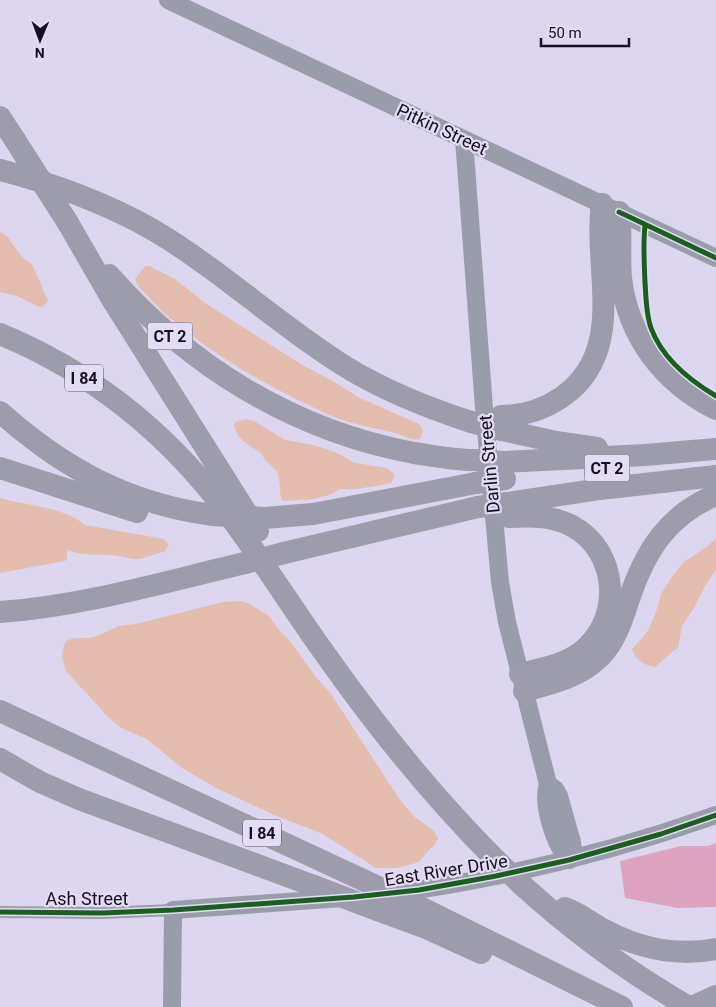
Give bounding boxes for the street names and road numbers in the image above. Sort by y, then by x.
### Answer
street label: Pitkin Street [394,99,490,159]
road number: CT 2 [148,322,192,350]
road number: I 84 [65,364,103,392]
street label: Darlin Street [474,414,504,514]
road number: CT 2 [584,454,630,482]
road number: I 84 [243,820,281,846]
street label: East River Drive [383,850,509,890]
street label: Ash Street [46,888,129,909]

